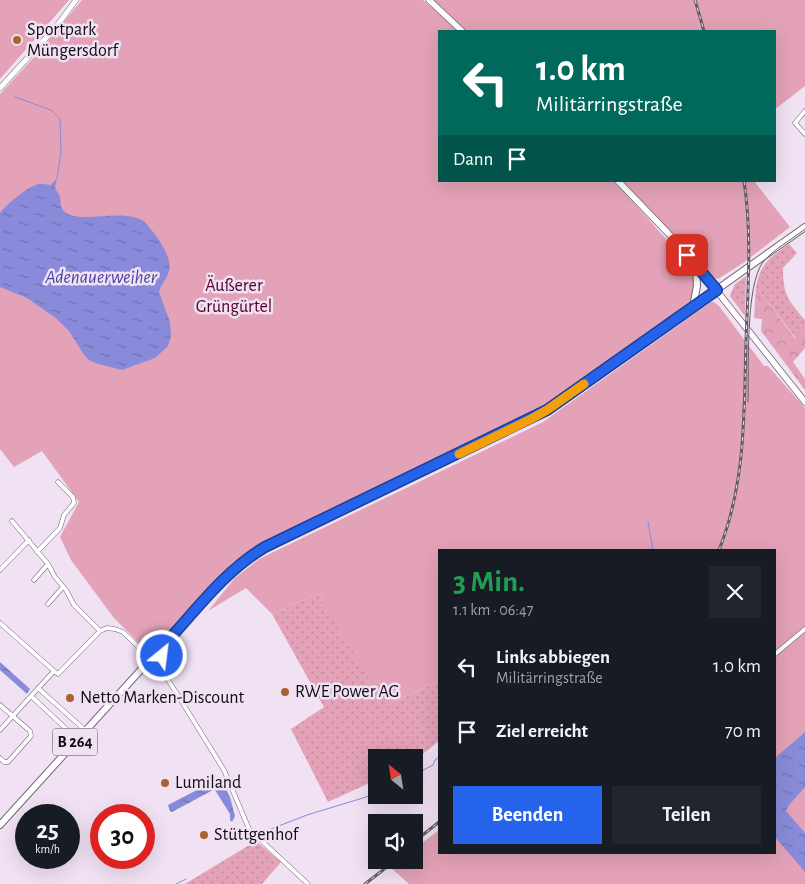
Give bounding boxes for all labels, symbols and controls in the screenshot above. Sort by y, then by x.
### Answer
place label: Sportpark Müngersdorf [27,21,119,60]
marker: Sportpark Müngersdorf [11,34,23,46]
icon: left [453,50,518,115]
text: 1.0 km [536,52,626,87]
text: Militärringstraße [536,93,683,115]
icon: arrive [503,145,531,173]
text: Dann [453,150,493,169]
pin [666,234,708,276]
icon: arrive [673,241,701,269]
water label: Adenauerweiher [44,268,158,287]
park label: Äußerer Grüngürtel [196,275,272,316]
button: close [709,566,761,618]
text: 3 Min. [453,567,525,597]
text: 1.1 km · 06:47 [453,602,533,618]
position arrow [135,629,187,681]
text: Links abbiegen [496,648,610,667]
icon: left [453,653,481,681]
text: 1.0 km [713,657,761,676]
text: Militärringstraße [496,670,603,686]
place label: RWE Power AG [295,683,399,701]
marker: RWE Power AG [279,686,291,698]
place label: Netto Marken-Discount [80,689,244,707]
marker: Netto Marken-Discount [64,692,76,704]
icon: arrive [453,718,481,746]
text: Ziel erreicht [496,722,588,741]
text: 70 m [725,722,761,741]
road number: B 264 [52,729,98,756]
north arrow [368,749,422,804]
map controls [368,749,423,869]
place label: Lumiland [175,774,241,792]
marker: Lumiland [159,777,171,789]
button: Beenden [453,786,602,844]
button: Teilen [612,786,761,844]
speed limit sign: 30 [90,804,155,869]
button: sound [368,814,423,869]
text: 25 [36,818,59,843]
place label: Stüttgenhof [214,826,300,844]
marker: Stüttgenhof [198,829,210,841]
text: km/h [35,843,60,855]

